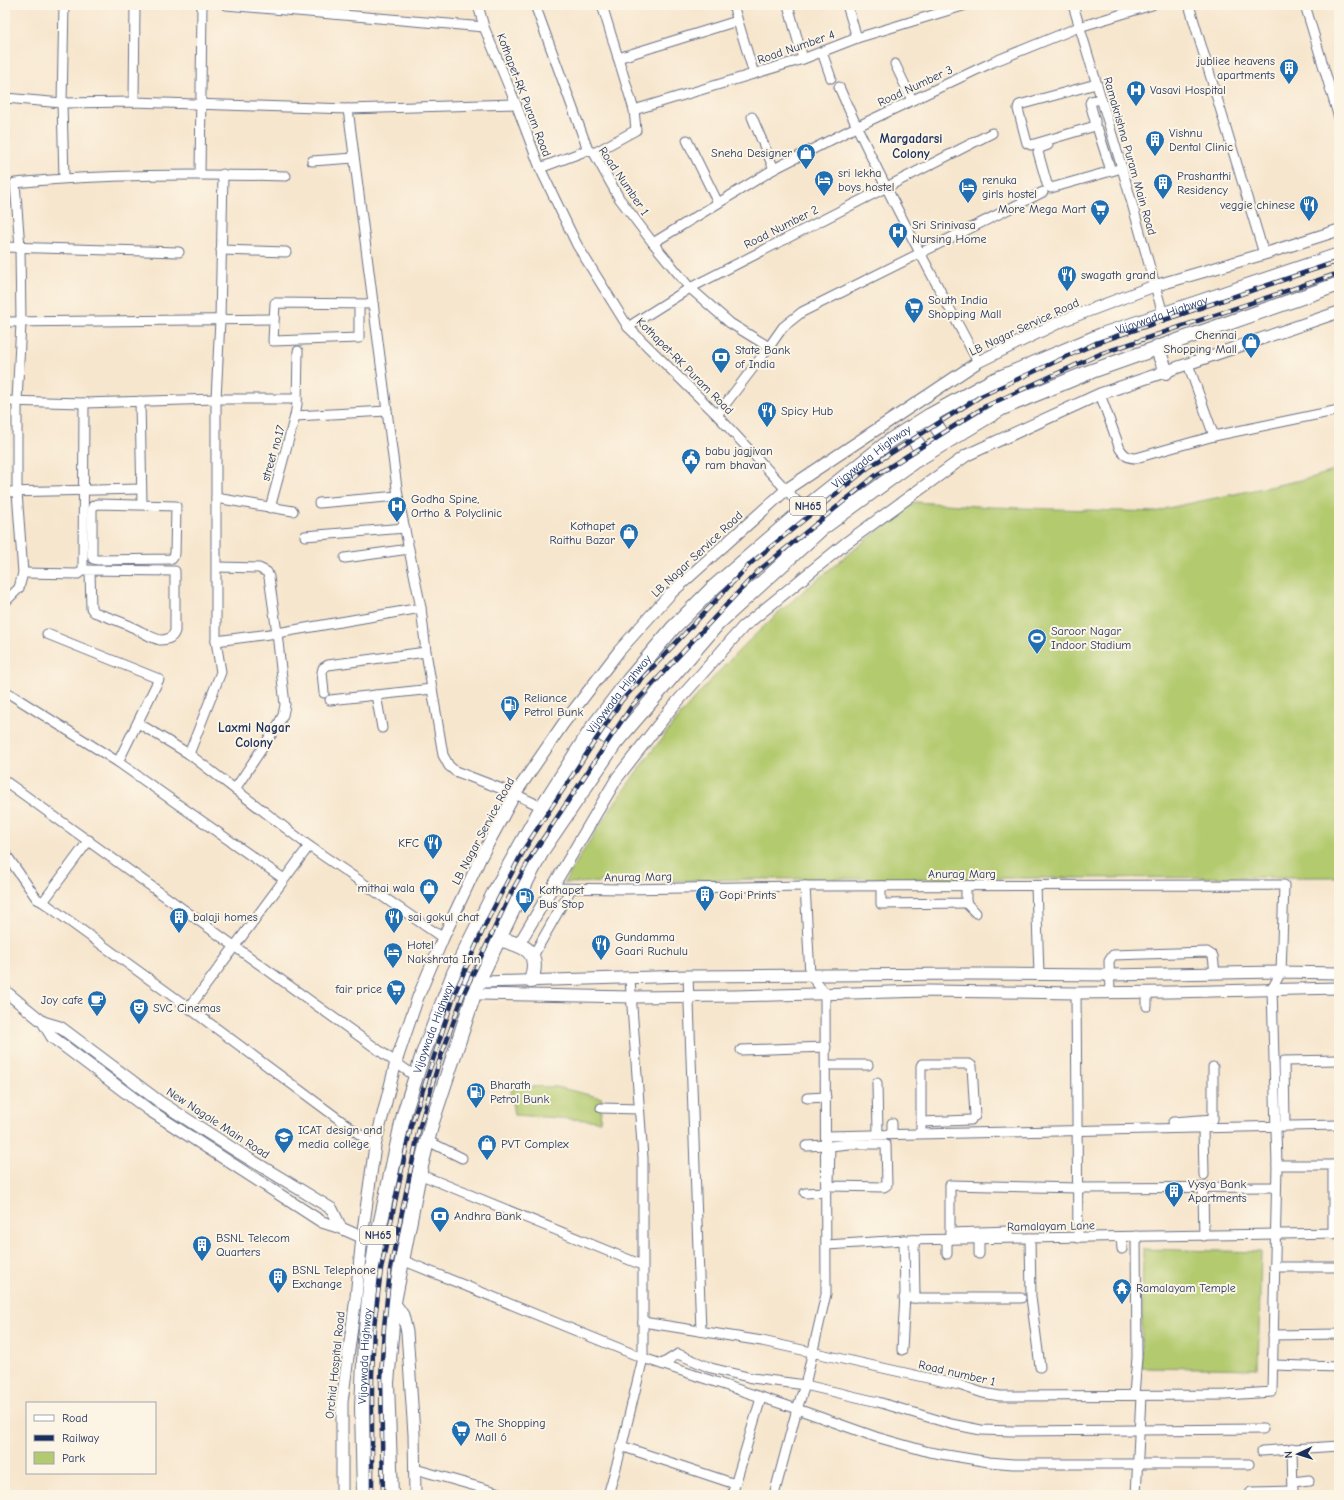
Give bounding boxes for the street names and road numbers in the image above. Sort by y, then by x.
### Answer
street label: Road Number 4 [755,27,837,67]
street label: Kothapet-RK Puram Road [494,31,554,159]
street label: Road Number 3 [875,63,955,109]
street label: Ramakrishna Puram Main Road [1101,75,1159,237]
street label: Road Number 1 [596,144,652,218]
street label: Road Number 2 [742,202,820,252]
street label: Vijaywada Highway [1114,293,1210,337]
street label: LB Nagar Service Road [967,295,1081,359]
street label: Kothapet-RK Puram Road [634,315,736,417]
street label: Vijaywada Highway [829,422,914,491]
street label: street no.17 [258,423,288,483]
road number: NH65 [790,497,826,515]
street label: LB Nagar Service Road [648,508,746,600]
street label: Vijaywada Highway [584,652,655,736]
street label: LB Nagar Service Road [449,775,517,887]
street label: Anurag Marg [928,867,996,881]
street label: Anurag Marg [604,869,672,885]
street label: Vijaywada Highway [410,980,457,1075]
street label: New Nagole Main Road [164,1084,272,1162]
street label: Ramalayam Lane [1007,1218,1095,1234]
road number: NH65 [360,1226,396,1244]
street label: Vijaywada Highway [355,1307,375,1404]
street label: Orchid Hospital Road [322,1310,348,1420]
street label: Road number 1 [917,1357,997,1389]

